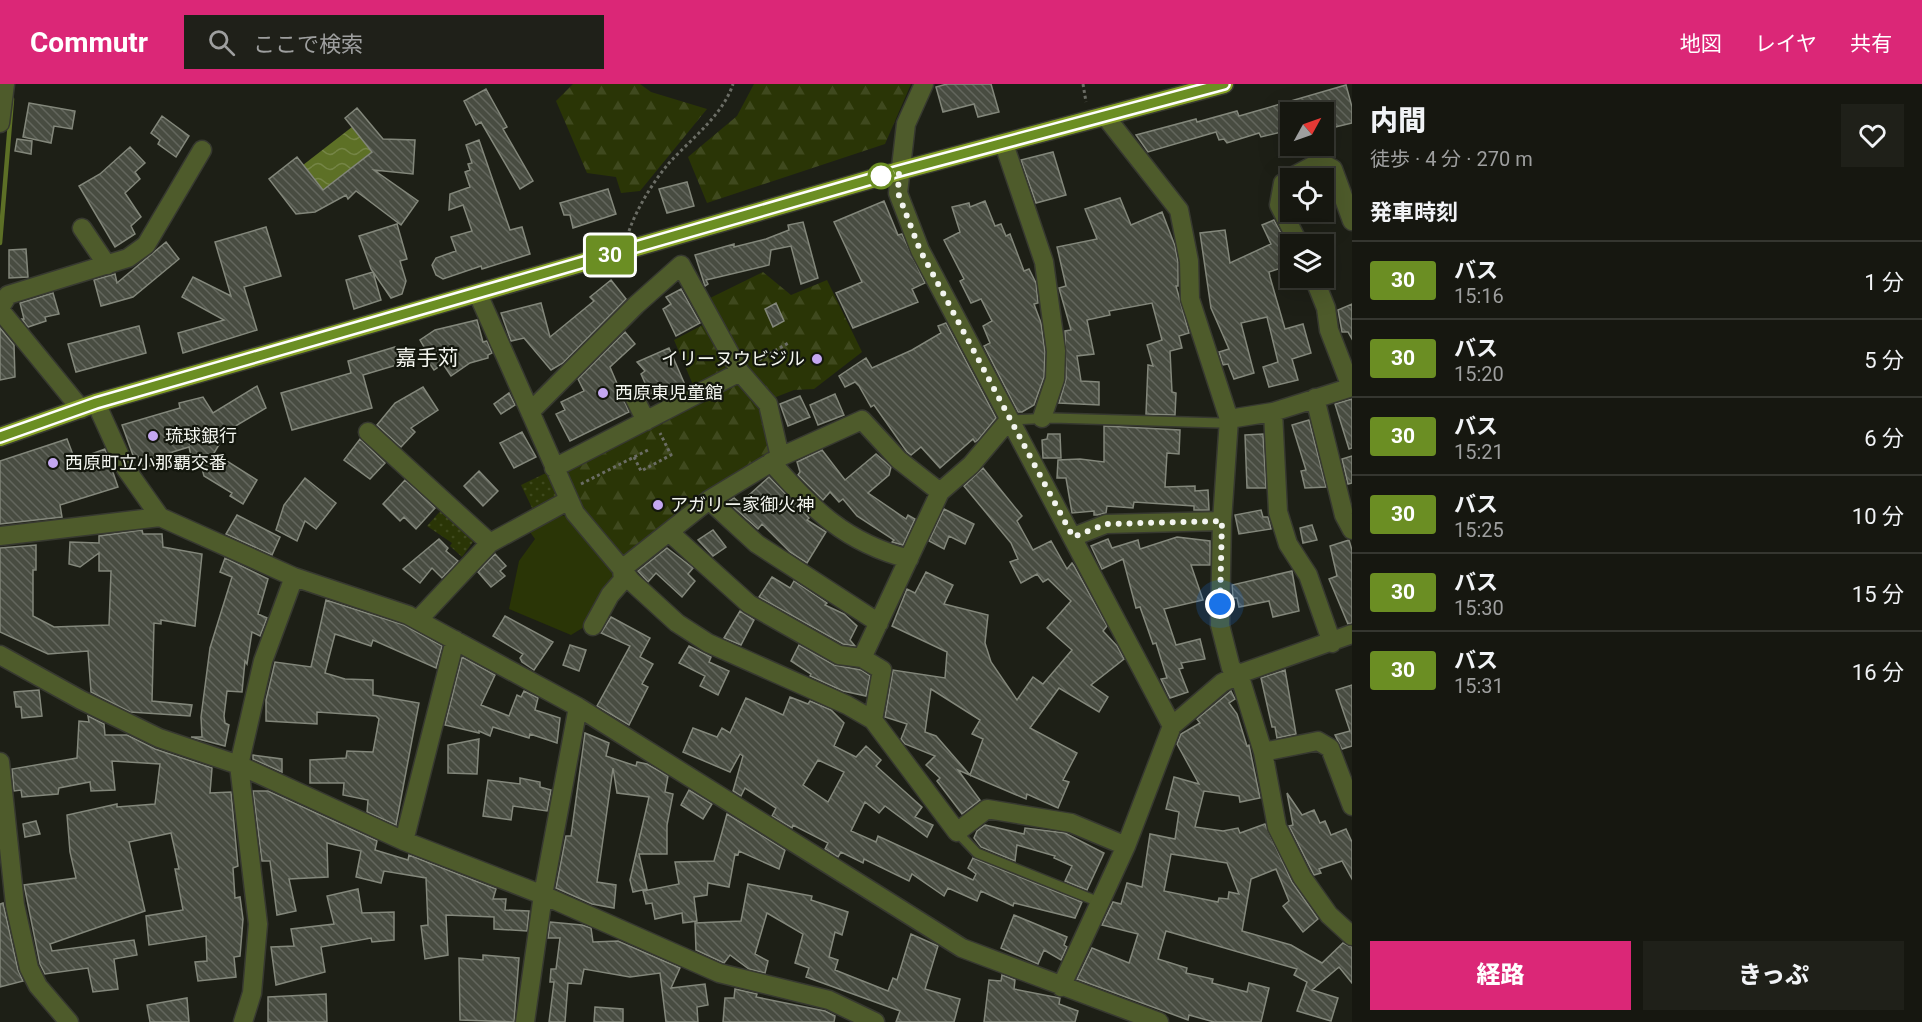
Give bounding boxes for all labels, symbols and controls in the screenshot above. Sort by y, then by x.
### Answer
search box [184,15,604,69]
text: Commutr [30,26,148,59]
icon: search [205,26,238,59]
text: ここで検索 [253,32,363,57]
text: 地図 [1680,32,1722,56]
text: レイヤ [1755,32,1817,56]
text: 共有 [1850,32,1892,56]
north arrow [1280,102,1334,156]
map controls [1280,102,1334,288]
text: 内間 [1370,104,1426,137]
button: heart [1841,104,1904,167]
text: 徒歩 · 4 分 · 270 m [1370,147,1533,171]
unlabelled marker [868,163,894,189]
button: locate [1280,168,1334,222]
text: 発車時刻 [1370,200,1458,225]
button: layers [1280,234,1334,288]
line badge: 30 [583,236,637,274]
text: 30 [598,243,622,267]
text: バス [1454,258,1498,283]
text: 30 [1391,268,1415,292]
text: 1 分 [1864,270,1904,295]
text: 15:16 [1454,284,1504,308]
text: バス [1454,336,1498,361]
district label: 嘉手苅 [396,346,459,370]
text: 30 [1391,346,1415,370]
place label: イリーヌウビジル [661,348,805,369]
text: 5 分 [1864,348,1904,373]
marker: イリーヌウビジル [810,352,824,366]
text: 15:20 [1454,362,1504,386]
place label: 西原東児童館 [615,382,723,403]
marker: 西原東児童館 [596,386,610,400]
text: バス [1454,414,1498,439]
text: 30 [1391,424,1415,448]
place label: 琉球銀行 [165,425,237,446]
text: 6 分 [1864,426,1904,451]
marker: 琉球銀行 [146,429,160,443]
text: 15:21 [1454,440,1504,464]
place label: 西原町立小那覇交番 [65,452,227,473]
marker: 西原町立小那覇交番 [46,456,60,470]
text: バス [1454,492,1498,517]
place label: アガリー家御火神 [670,494,814,515]
marker: アガリー家御火神 [651,498,665,512]
text: 30 [1391,502,1415,526]
text: 10 分 [1852,504,1904,529]
text: 15:25 [1454,518,1504,542]
text: バス [1454,570,1498,595]
text: 30 [1391,580,1415,604]
text: 15 分 [1852,582,1904,607]
your location [1205,589,1235,619]
text: 15:30 [1454,596,1504,620]
text: バス [1454,648,1498,673]
text: 30 [1391,658,1415,682]
text: 16 分 [1852,660,1904,685]
text: 15:31 [1454,674,1504,698]
button: 経路 [1370,941,1631,1010]
button: きっぷ [1643,941,1904,1010]

